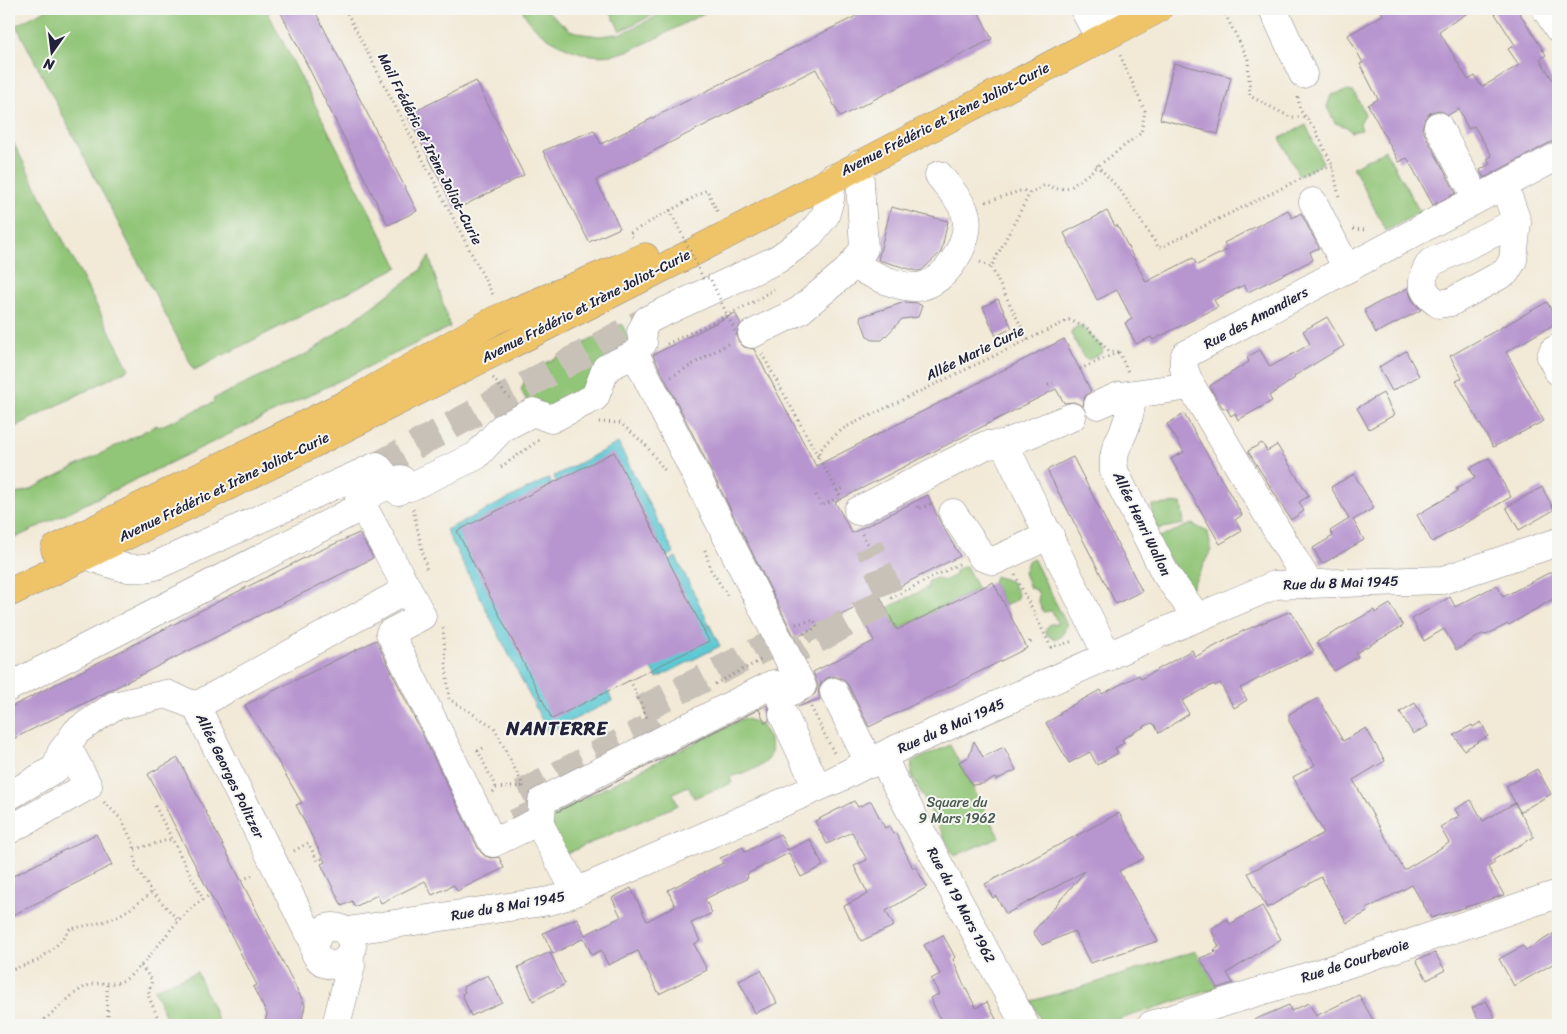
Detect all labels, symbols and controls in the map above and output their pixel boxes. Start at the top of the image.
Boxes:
north arrow [28,28,78,78]
street label: Mail Frédéric et Irène Joliot-Curie [371,48,489,250]
text: N [41,51,58,78]
street label: Avenue Frédéric et Irène Joliot-Curie [835,55,1054,183]
street label: Avenue Frédéric et Irène Joliot-Curie [476,242,695,370]
street label: Rue des Amandiers [1199,280,1313,356]
street label: Allée Marie Curie [920,318,1029,388]
street label: Avenue Frédéric et Irène Joliot-Curie [113,425,334,549]
street label: Allée Henri Wallon [1105,466,1178,581]
street label: Rue du 8 Mai 1945 [1283,568,1399,598]
street label: Rue du 8 Mai 1945 [893,691,1009,761]
street label: Allée Georges Politzer [188,708,272,844]
district label: NANTERRE [505,712,608,745]
park label: Square du 9 Mars 1962 [918,790,996,831]
street label: Rue du 19 Mars 1962 [920,842,1002,968]
street label: Rue du 8 Mai 1945 [449,884,567,928]
street label: Rue de Courbevoie [1298,932,1412,990]

